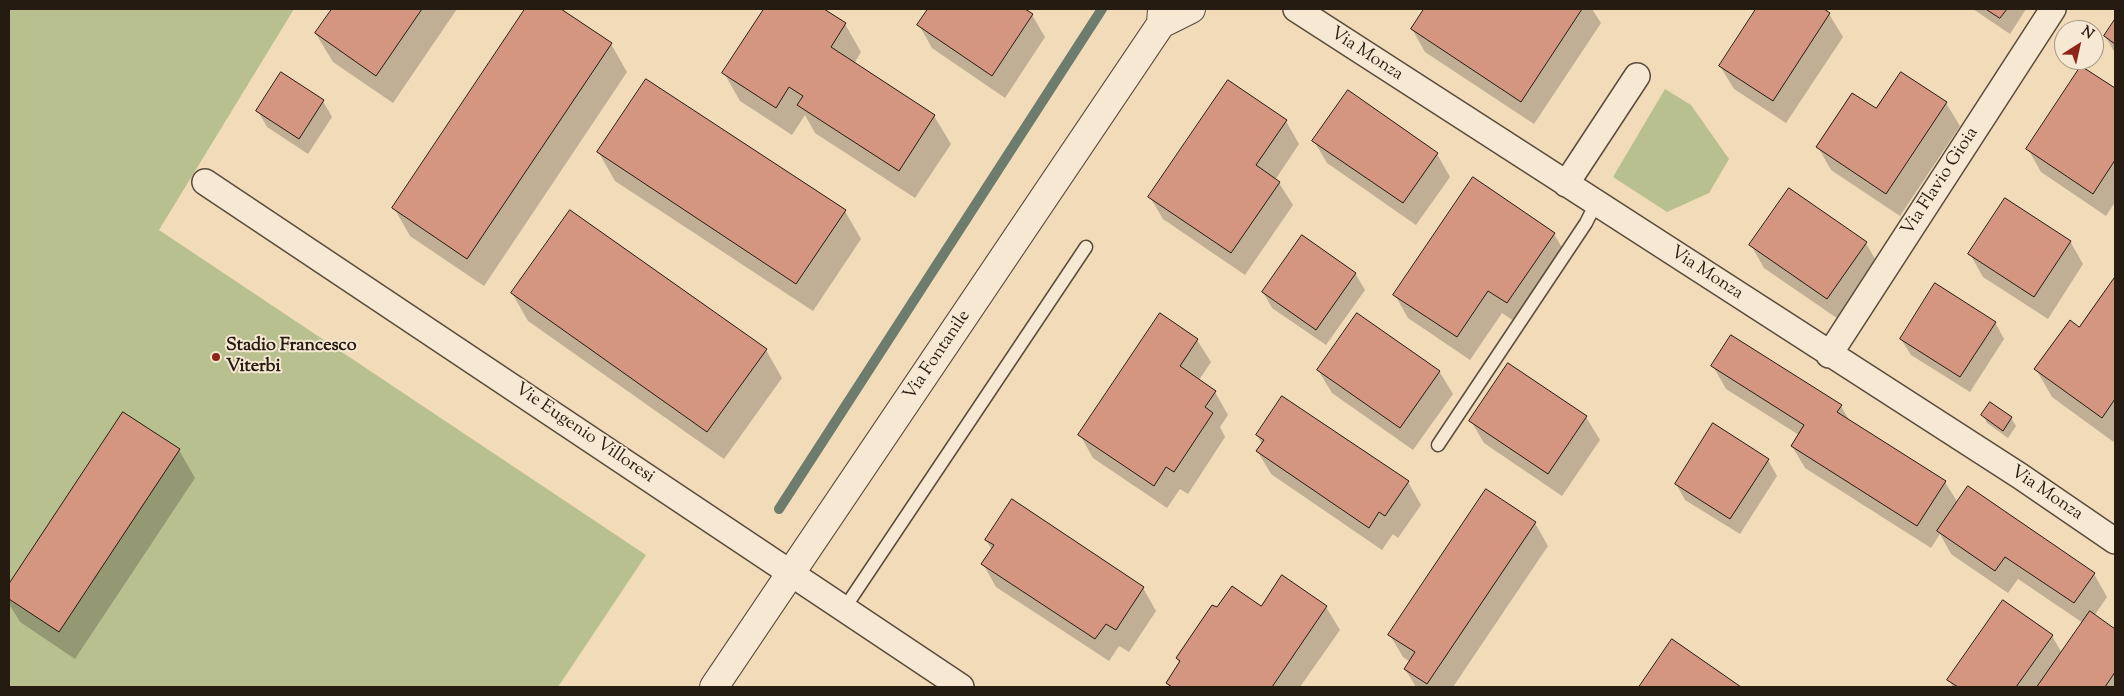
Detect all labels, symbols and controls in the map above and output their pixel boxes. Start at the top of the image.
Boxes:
north arrow [2054,20,2104,70]
text: N [2077,22,2097,45]
street label: Via Monza [1325,23,1407,87]
street label: Via Flavio Gioia [1898,124,1984,240]
street label: Via Monza [1665,242,1747,306]
street label: Via Fontanile [900,307,976,405]
place label: Stadio Francesco Viterbi [226,336,357,378]
marker: Stadio Francesco Viterbi [210,351,222,363]
street label: Vie Eugenio Villoresi [510,379,658,489]
street label: Via Monza [2006,462,2086,526]

